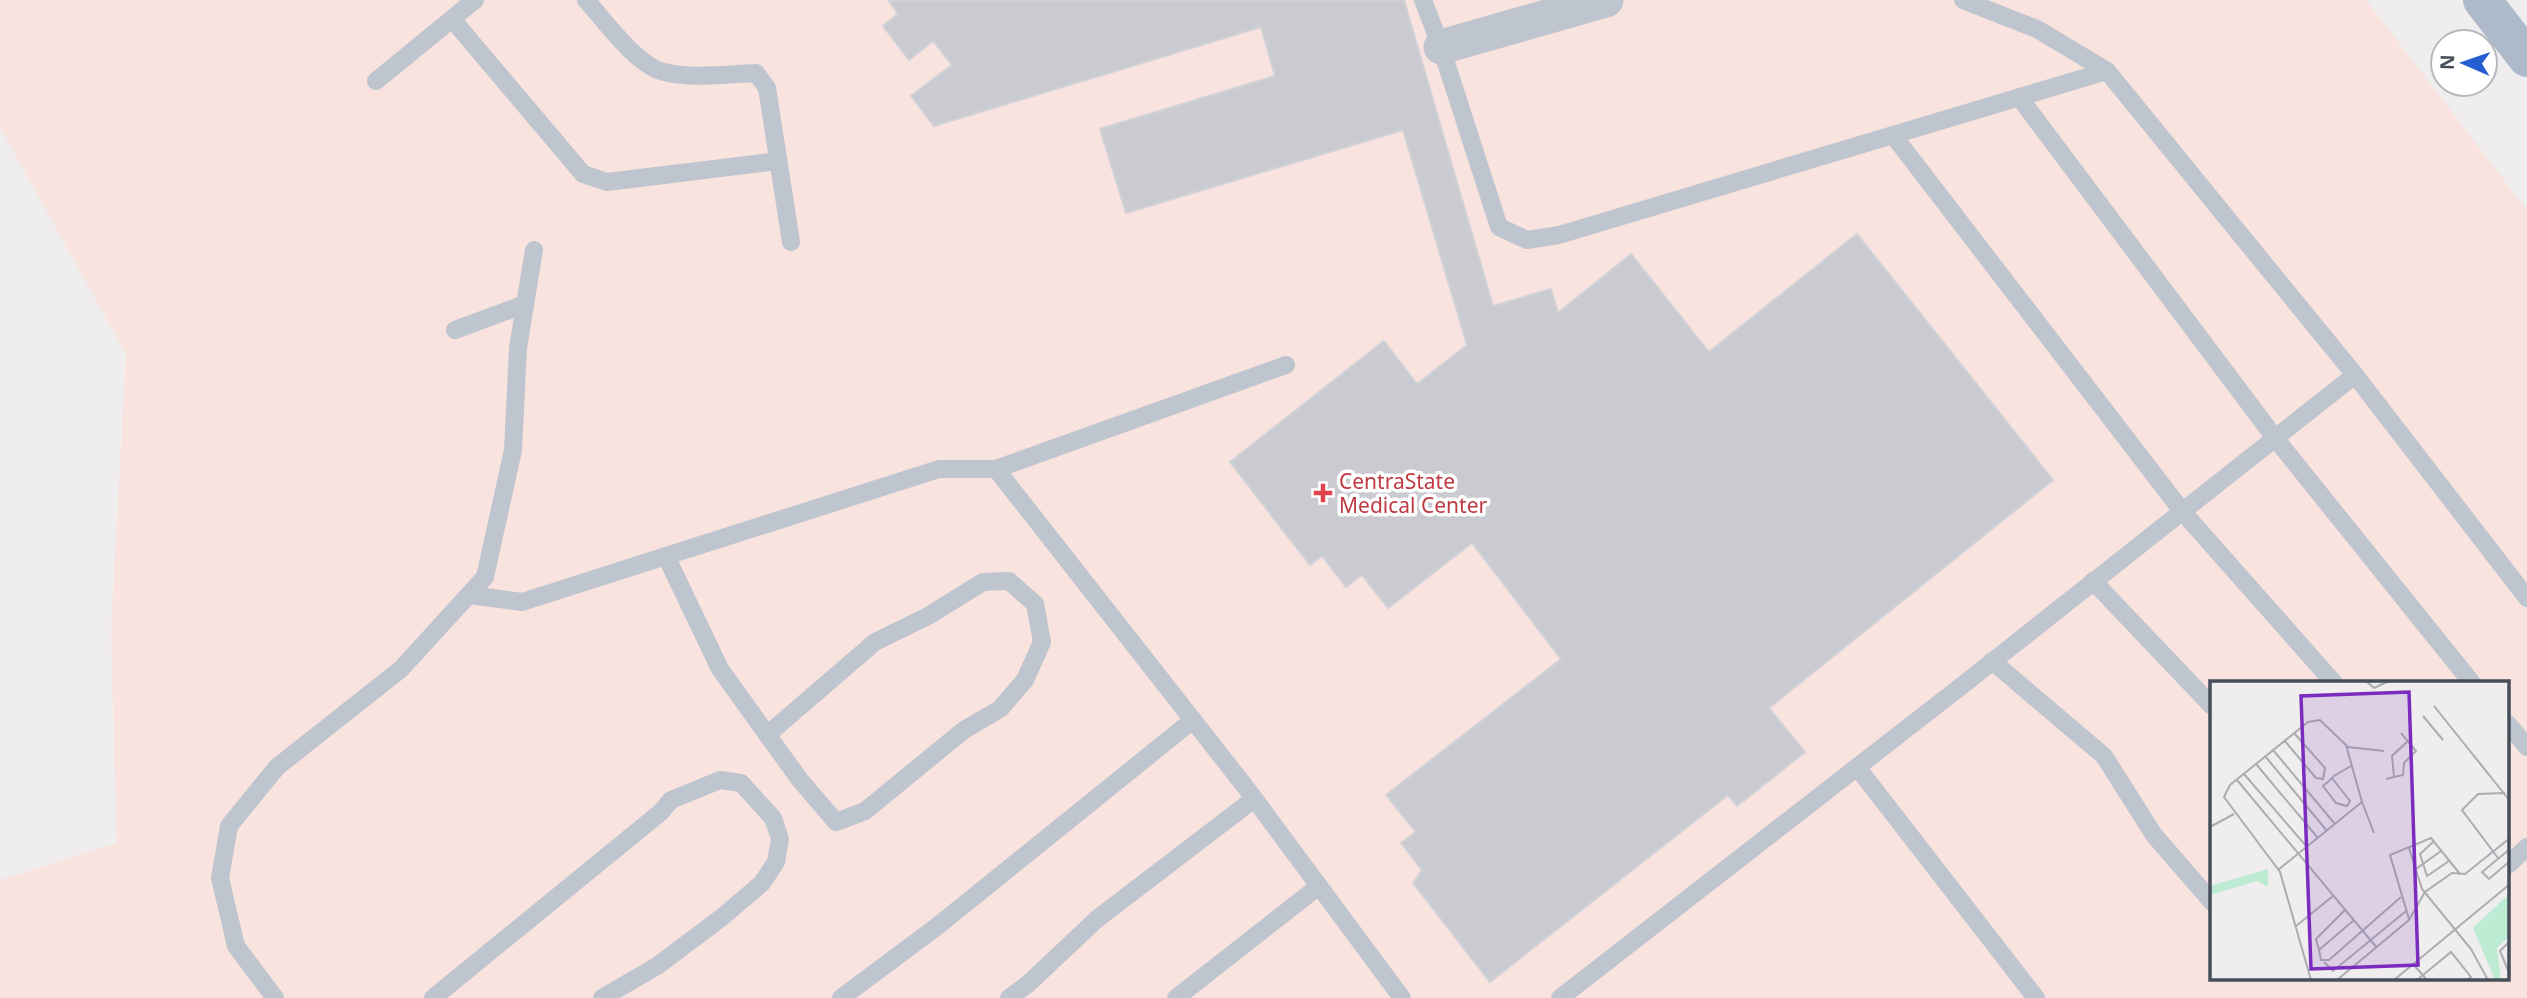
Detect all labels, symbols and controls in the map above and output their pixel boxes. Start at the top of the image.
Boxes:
north arrow [2429,28,2499,98]
text: N [2434,54,2460,71]
place label: CentraState Medical Center [1339,467,1487,519]
marker: CentraState Medical Center [1313,483,1333,503]
inset map [2210,681,2510,981]

